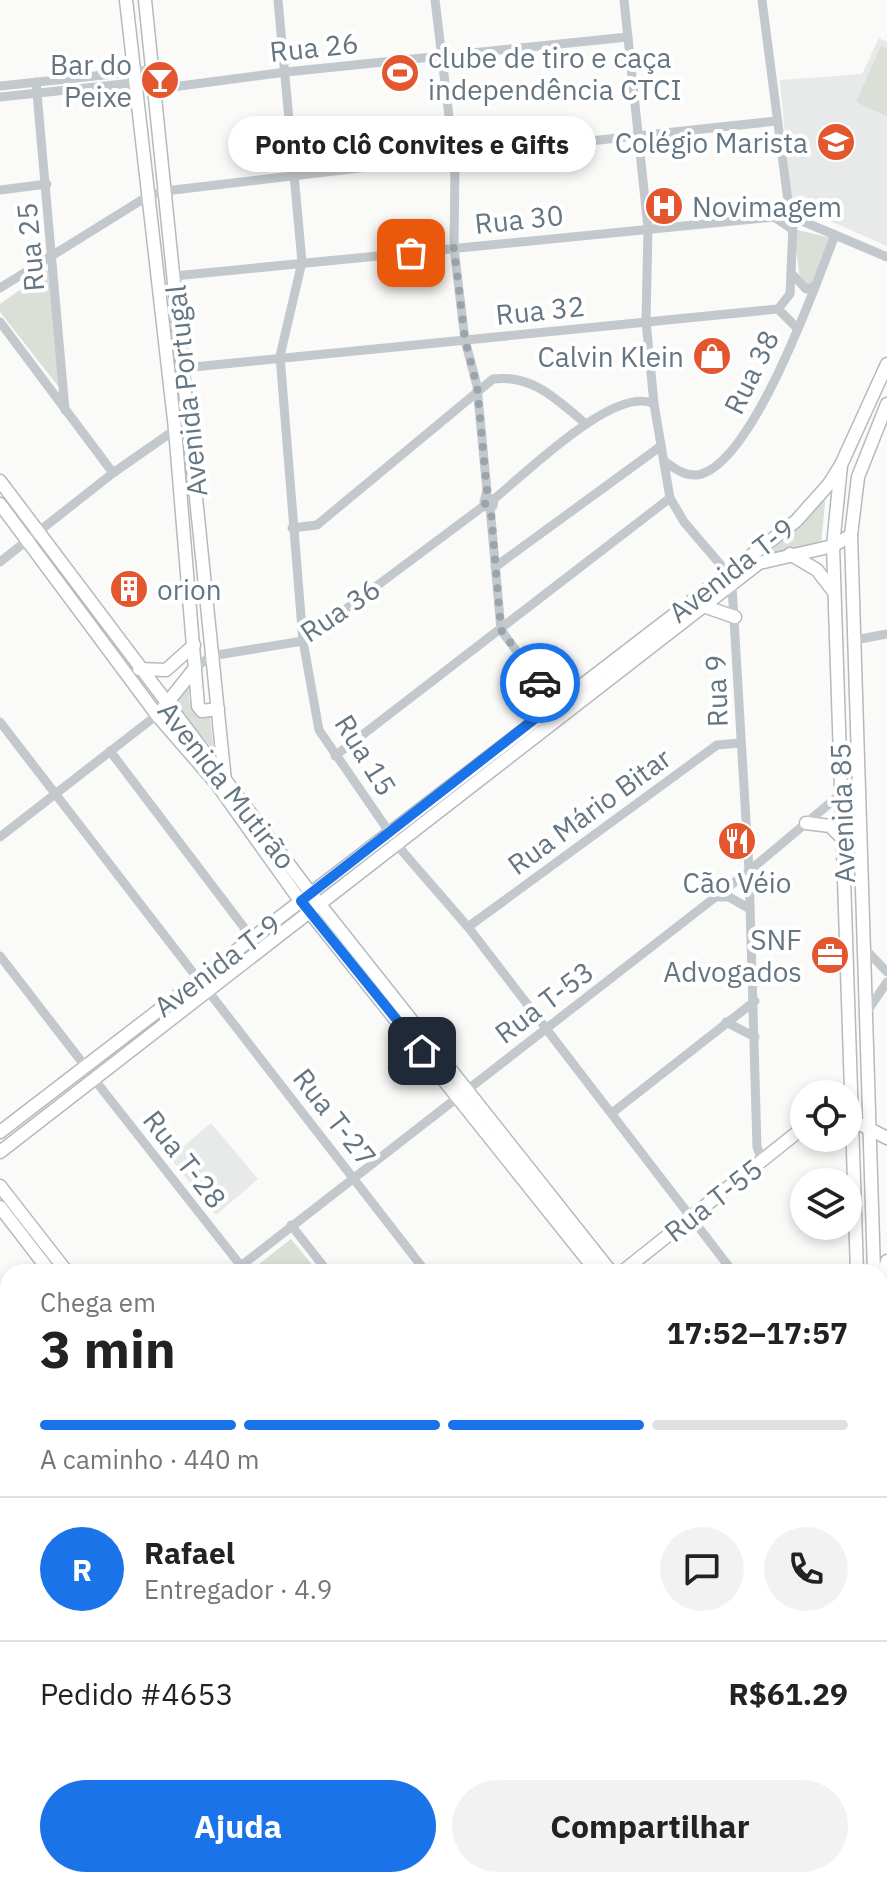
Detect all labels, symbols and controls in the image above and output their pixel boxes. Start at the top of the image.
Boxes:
street label: Rua 26 [268,24,360,70]
place label: clube de tiro e caça independência CTCI [428,39,682,108]
place label: Bar do Peixe [50,46,132,115]
sports icon: clube de tiro e caça independência CTCI [379,52,421,94]
bar icon: Bar do Peixe [139,59,181,101]
callout: Ponto Clô Convites e Gifts [227,117,595,173]
school or university icon: Colégio Marista [815,121,857,163]
place label: Colégio Marista [615,124,808,161]
text: Ponto Clô Convites e Gifts [255,127,569,161]
hospital icon: Novimagem [643,185,685,227]
place label: Novimagem [692,188,842,225]
street label: Rua 30 [473,196,565,242]
street label: Rua 25 [8,201,52,293]
pin [377,219,445,287]
icon: bag [389,231,433,275]
street label: Avenida Portugal [156,283,216,499]
street label: Rua 32 [494,287,586,333]
street label: Rua 38 [715,324,787,420]
shop icon: Calvin Klein [691,335,733,377]
place label: Calvin Klein [537,338,684,375]
street label: Avenida T-9 [661,509,801,631]
building icon: orion [108,568,150,610]
street label: Rua 36 [293,570,387,650]
place label: orion [157,571,222,608]
courier [500,643,580,723]
street label: Rua 9 [696,654,736,728]
icon: car [518,661,562,705]
street label: Avenida Mutirão [150,694,304,876]
street label: Rua 15 [327,707,405,803]
street label: Rua Mário Bitar [500,739,678,883]
street label: Avenida 85 [821,742,863,884]
restaurant icon: Cão Véio [716,820,758,862]
place label: Cão Véio [683,864,791,901]
street label: Avenida T-9 [146,905,288,1025]
place label: SNF Advogados [663,921,802,990]
office icon: SNF Advogados [809,934,851,976]
street label: Rua T-53 [487,953,601,1051]
pin [388,1017,456,1085]
icon: home [400,1029,444,1073]
street label: Rua T-27 [285,1060,385,1174]
map controls [790,1080,862,1240]
button: locate [790,1080,862,1152]
street label: Rua T-28 [135,1102,235,1216]
street label: Rua T-55 [656,1150,770,1250]
button: layers [790,1168,862,1240]
text: Chega em [40,1285,156,1319]
text: 17:52–17:57 [667,1313,848,1352]
text: 3 min [40,1315,176,1382]
text: A caminho · 440 m [40,1442,259,1476]
button: chat [660,1527,744,1611]
button: phone [764,1527,848,1611]
text: Rafael [144,1533,235,1572]
text: R [72,1550,92,1589]
text: Entregador · 4.9 [144,1572,332,1606]
text: Pedido #4653 [40,1674,234,1713]
text: R$61.29 [728,1674,848,1713]
button: Ajuda [40,1780,436,1872]
button: Compartilhar [452,1780,848,1872]

